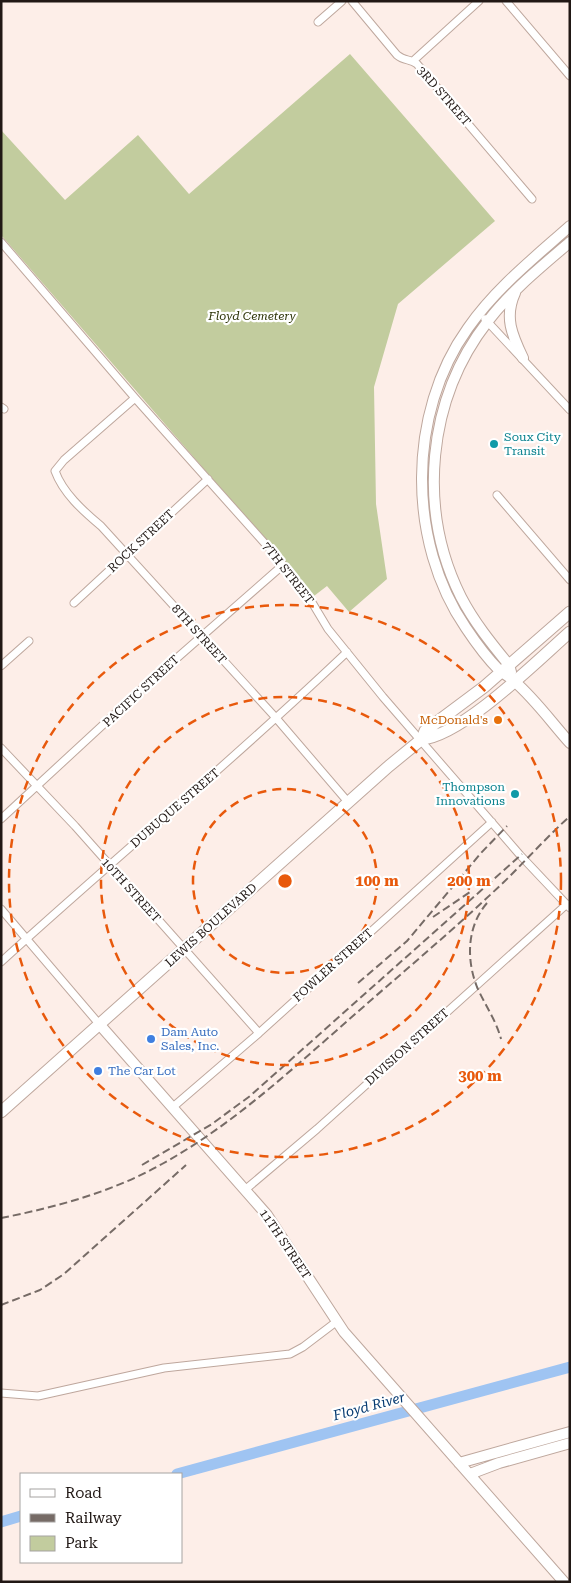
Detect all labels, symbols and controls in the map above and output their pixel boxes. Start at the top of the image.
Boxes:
street label: 3RD STREET [414,63,474,129]
park label: Floyd Cemetery [207,309,297,323]
place label: Soux City Transit [504,430,562,458]
marker: Soux City Transit [488,438,500,450]
street label: ROCK STREET [105,507,177,575]
street label: 7TH STREET [259,539,317,607]
street label: 8TH STREET [169,602,229,666]
street label: PACIFIC STREET [100,652,182,730]
place label: McDonald's [420,713,488,727]
marker: McDonald's [492,714,504,726]
street label: DUBUQUE STREET [128,766,222,850]
place label: Thompson Innovations [436,780,505,808]
marker: Thompson Innovations [509,788,521,800]
street label: 10TH STREET [99,855,163,925]
centre of rings [276,872,294,890]
text: 100 m [355,872,399,890]
text: 200 m [447,872,491,890]
street label: LEWIS BOULEVARD [162,880,260,970]
street label: FOWLER STREET [290,926,376,1004]
street label: DIVISION STREET [362,1006,452,1088]
place label: Dam Auto Sales, Inc. [161,1025,219,1053]
marker: Dam Auto Sales, Inc. [145,1033,157,1045]
place label: The Car Lot [108,1064,176,1078]
marker: The Car Lot [92,1065,104,1077]
text: 300 m [458,1067,502,1085]
street label: 11TH STREET [256,1206,314,1282]
water label: Floyd River [330,1389,407,1424]
legend [20,1473,182,1563]
text: Road [65,1484,102,1502]
text: Railway [65,1509,122,1527]
text: Park [65,1534,99,1552]

